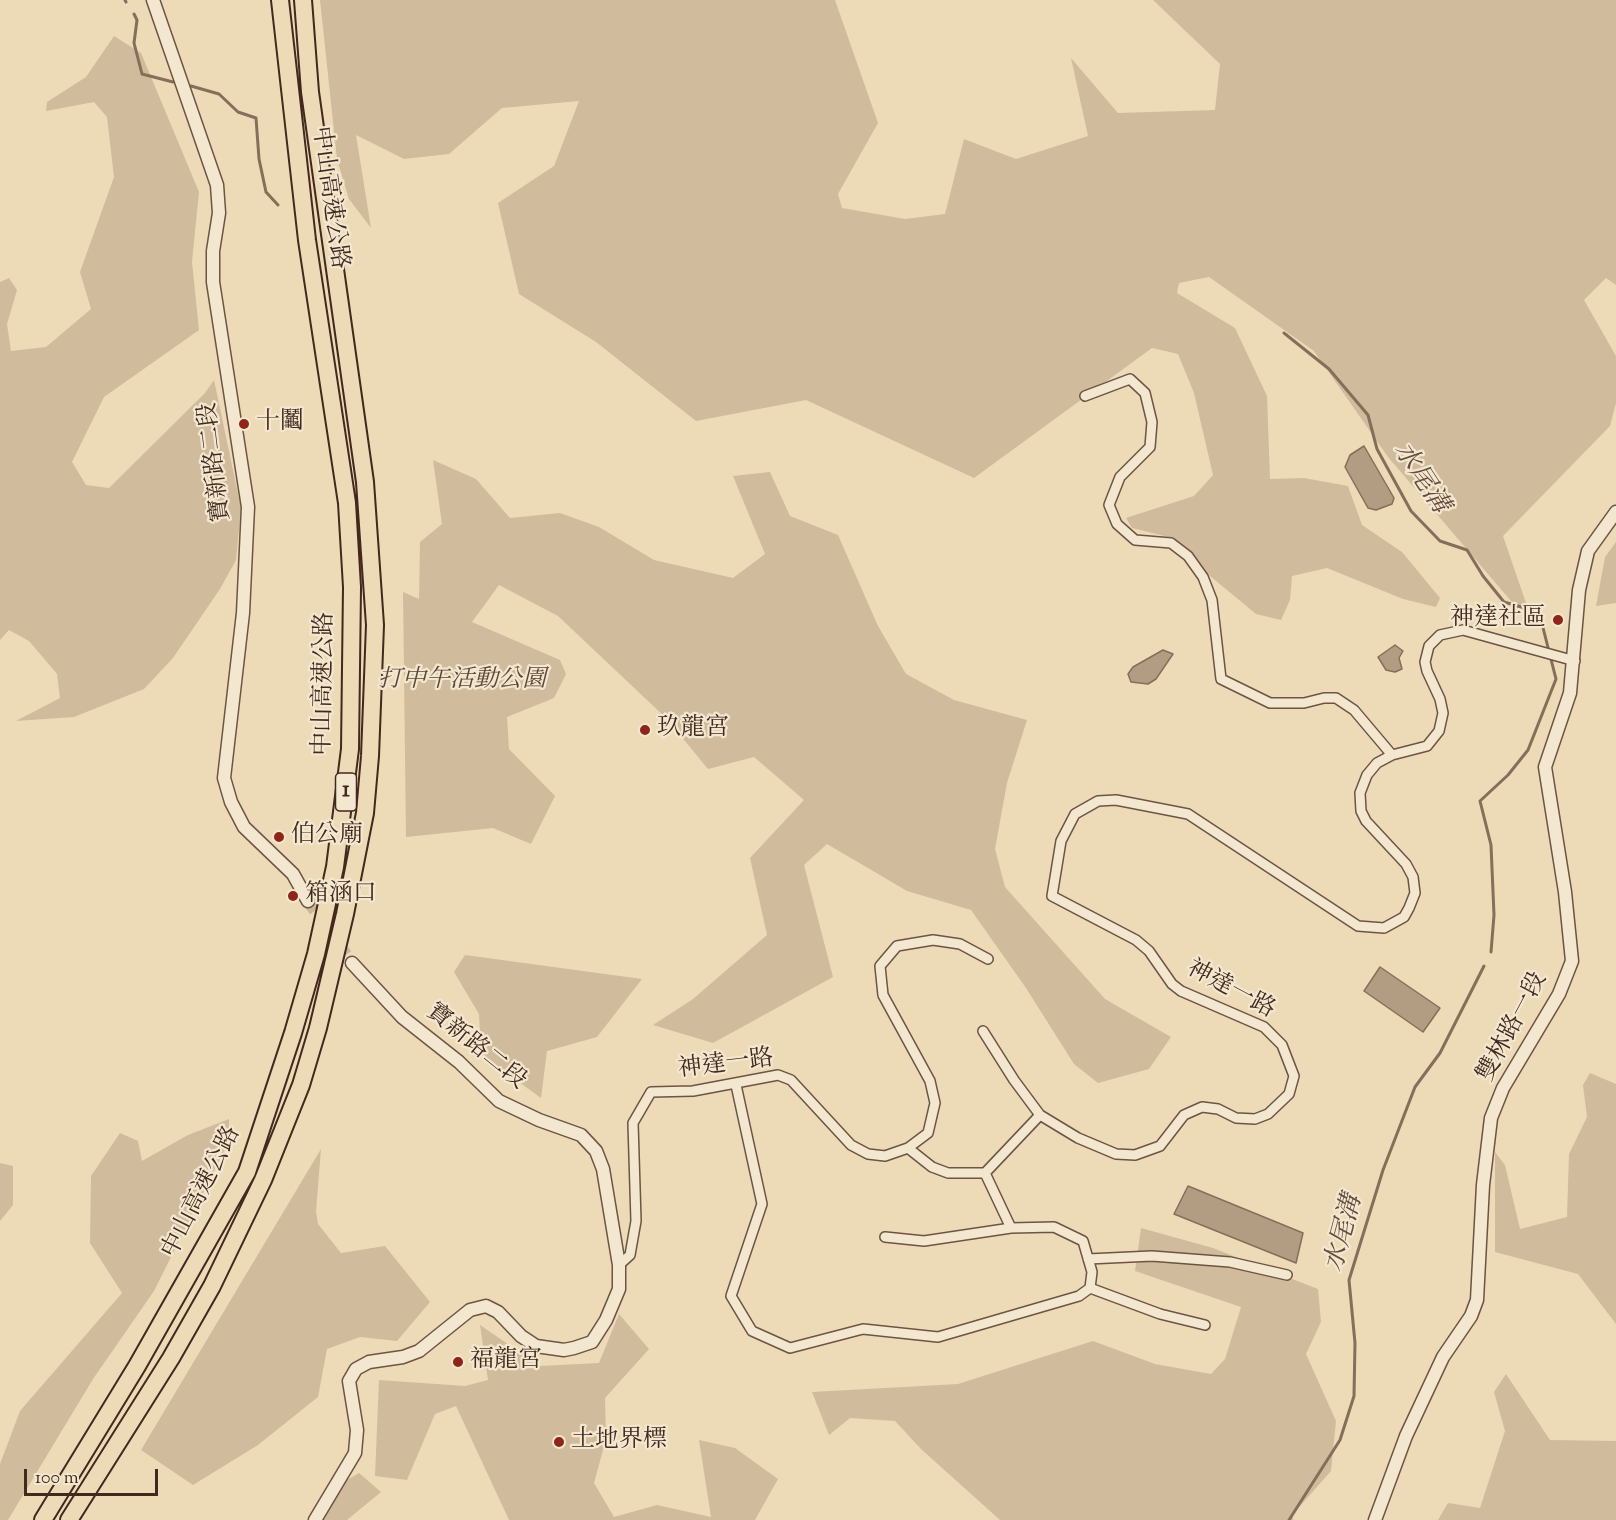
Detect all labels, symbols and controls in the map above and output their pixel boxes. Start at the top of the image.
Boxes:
street label: 中山高速公路 [304,125,352,271]
street label: 寶新路二段 [195,401,239,523]
place label: 十鬮 [256,410,304,438]
marker: 十鬮 [237,417,251,431]
water label: 水尾溝 [1385,438,1453,520]
place label: 神達社區 [1450,606,1546,634]
street label: 中山高速公路 [310,612,342,756]
marker: 神達社區 [1551,613,1565,627]
park label: 打中午活動公園 [378,668,546,696]
place label: 玖龍宮 [657,716,729,744]
marker: 玖龍宮 [638,723,652,737]
road number: 1 [336,773,356,811]
place label: 伯公廟 [291,823,363,851]
marker: 伯公廟 [272,830,286,844]
place label: 箱涵口 [305,882,377,910]
marker: 箱涵口 [286,889,300,903]
street label: 神達一路 [1181,956,1279,1026]
street label: 雙林路一段 [1473,968,1555,1088]
street label: 寶新路二段 [419,999,531,1097]
street label: 神達一路 [677,1046,775,1086]
street label: 中山高速公路 [157,1122,249,1264]
water label: 水尾溝 [1321,1192,1371,1276]
place label: 福龍宮 [470,1348,542,1376]
marker: 福龍宮 [451,1355,465,1369]
place label: 土地界標 [571,1428,667,1456]
marker: 土地界標 [552,1435,566,1449]
scale bar [27,1457,160,1495]
text: 100 m [35,1466,79,1492]

